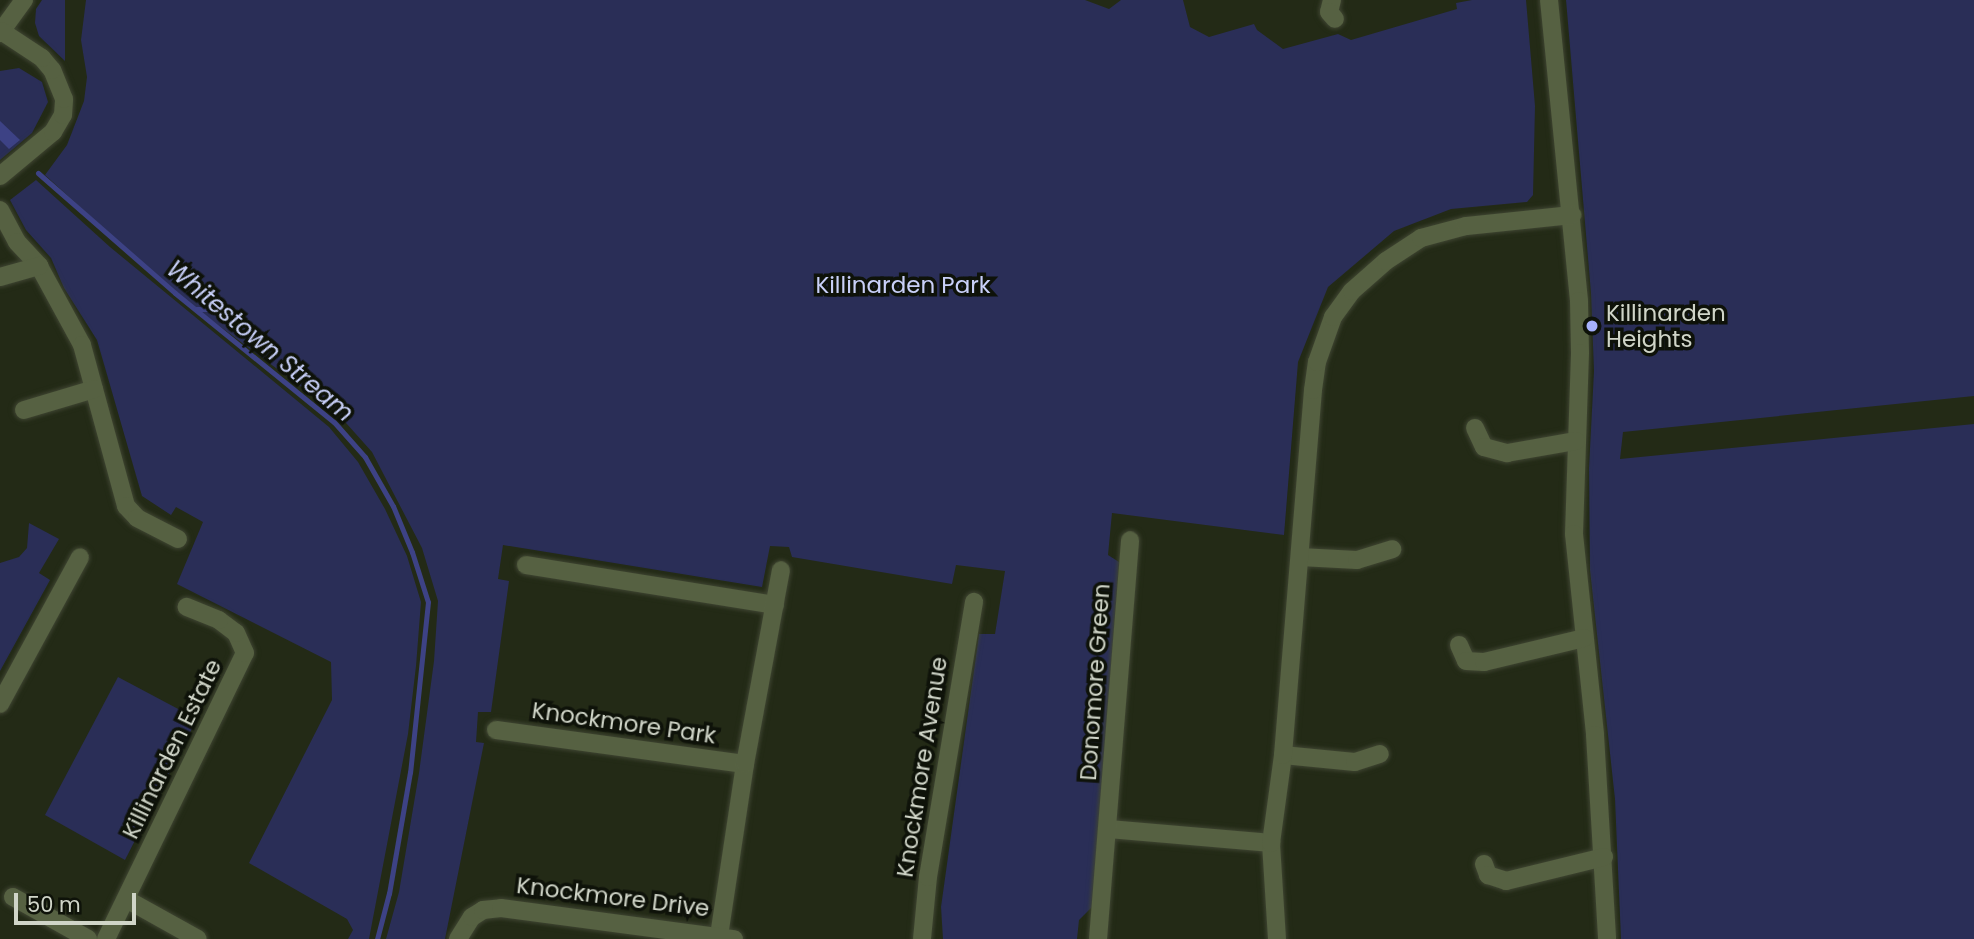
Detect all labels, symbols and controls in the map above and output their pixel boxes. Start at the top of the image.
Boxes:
water label: Whitestown Stream [161,255,359,427]
park label: Killinarden Park [815,271,991,299]
place label: Killinarden Heights [1606,299,1726,353]
marker: Killinarden Heights [1584,318,1600,334]
street label: Donomore Green [1074,583,1116,781]
street label: Killinarden Estate [117,655,227,843]
street label: Knockmore Avenue [891,655,953,879]
street label: Knockmore Park [530,696,718,750]
street label: Knockmore Drive [515,871,711,923]
scale bar [18,880,140,924]
text: 50 m [27,890,81,919]

